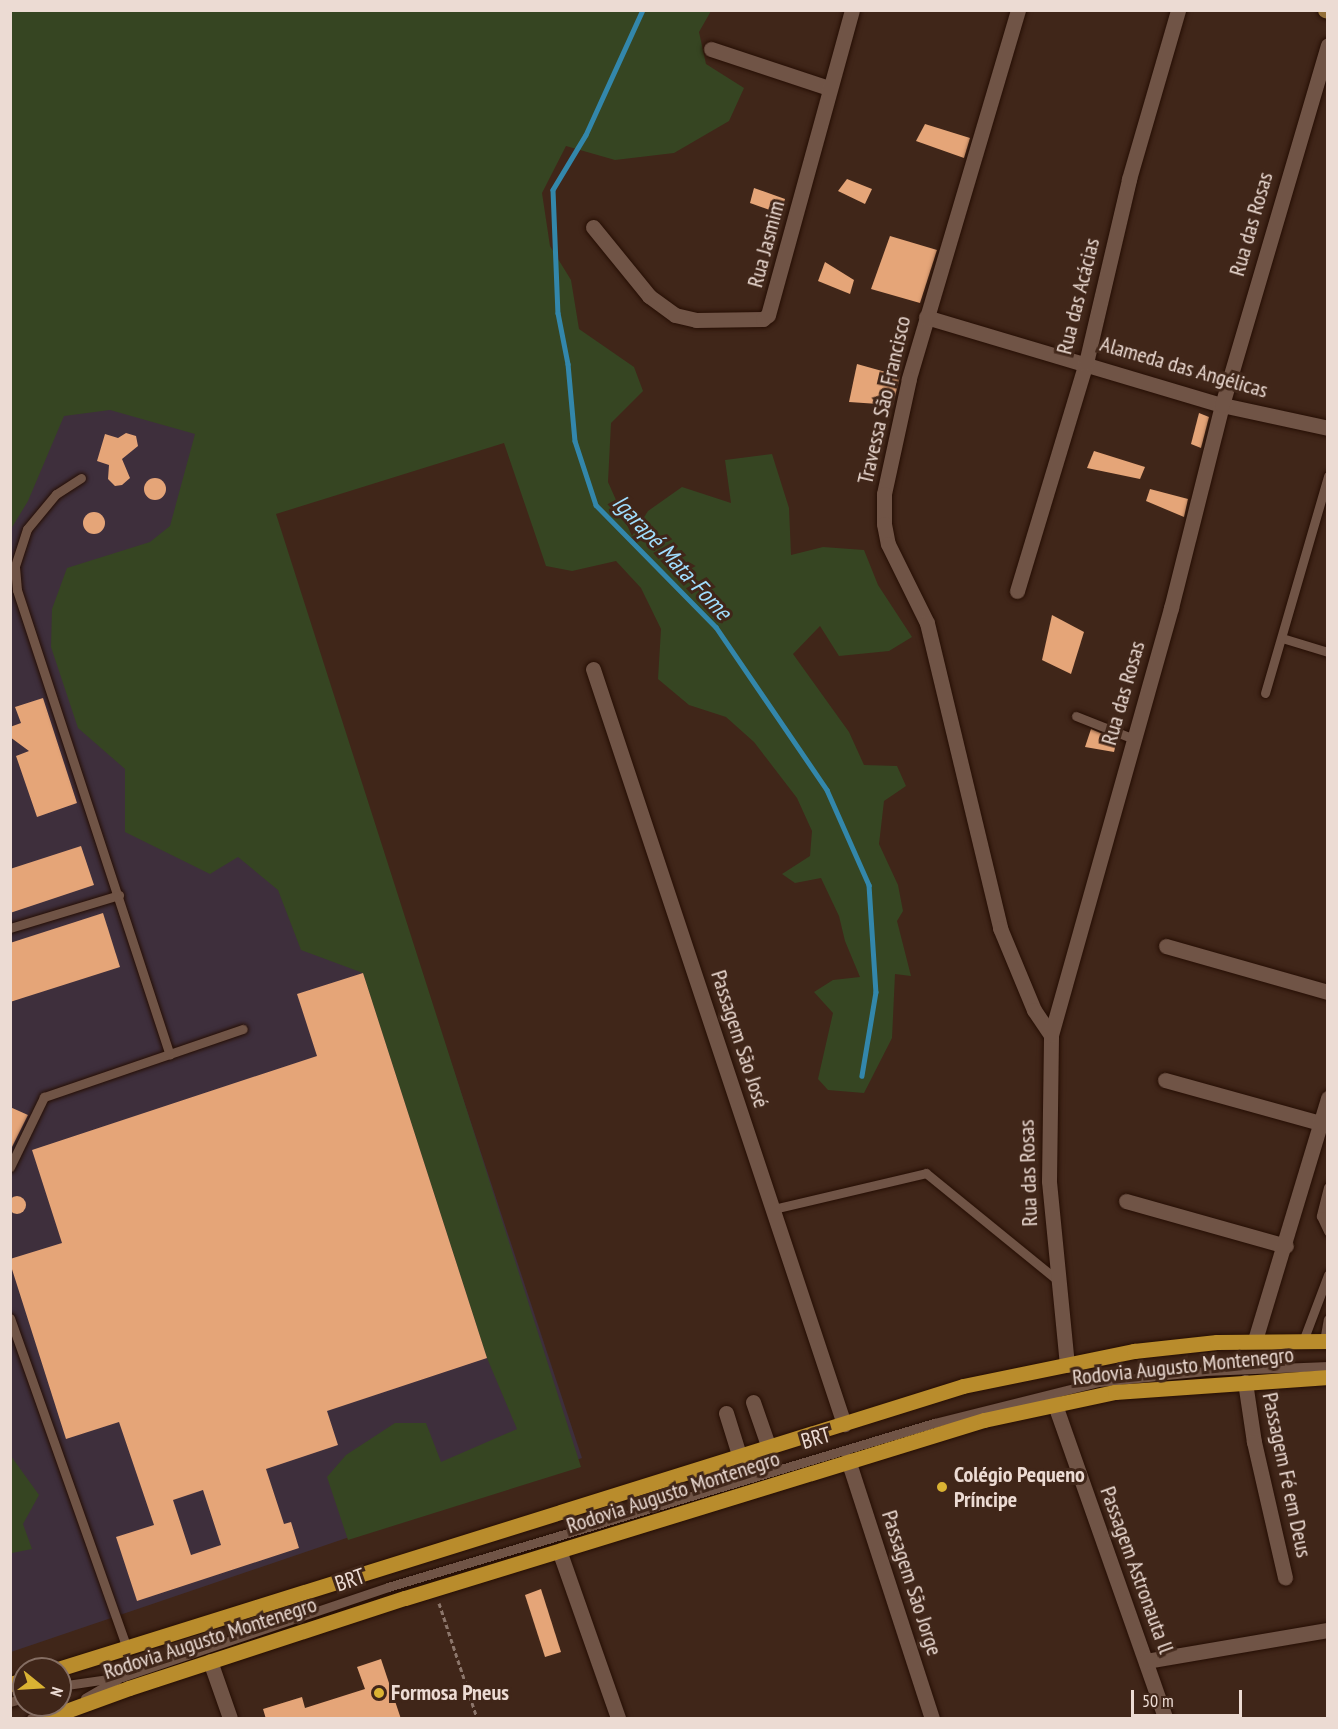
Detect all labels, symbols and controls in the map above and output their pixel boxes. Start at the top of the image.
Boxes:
street label: Rua das Rosas [1224,169,1278,279]
street label: Rua Jasmim [742,198,790,290]
street label: Rua das Acácias [1051,235,1105,357]
street label: Travessa São Francisco [852,313,916,487]
street label: Alameda das Angélicas [1097,330,1271,404]
water label: Igarapé Mata-Fome [607,488,737,626]
street label: Rua das Rosas [1096,638,1150,748]
street label: Passagem São José [705,967,775,1111]
street label: Rua das Rosas [1013,1119,1043,1227]
street label: Rodovia Augusto Montenegro [1071,1341,1295,1391]
street label: Passagem Fé em Deus [1257,1390,1317,1560]
street label: BRT [798,1421,834,1455]
street label: Rodovia Augusto Montenegro [563,1445,783,1539]
place label: Colégio Pequeno Príncipe [954,1461,1085,1512]
marker: Colégio Pequeno Príncipe [935,1480,949,1494]
street label: Passagem Astronauta ll [1094,1483,1180,1657]
street label: Passagem São Jorge [876,1507,948,1659]
street label: BRT [332,1563,368,1597]
street label: Rodovia Augusto Montenegro [100,1591,320,1685]
north arrow [12,1657,72,1717]
scale bar [1134,1678,1245,1716]
place label: Formosa Pneus [391,1680,509,1706]
text: N [46,1685,68,1699]
marker: Formosa Pneus [372,1686,386,1700]
text: 50 m [1142,1689,1174,1712]

